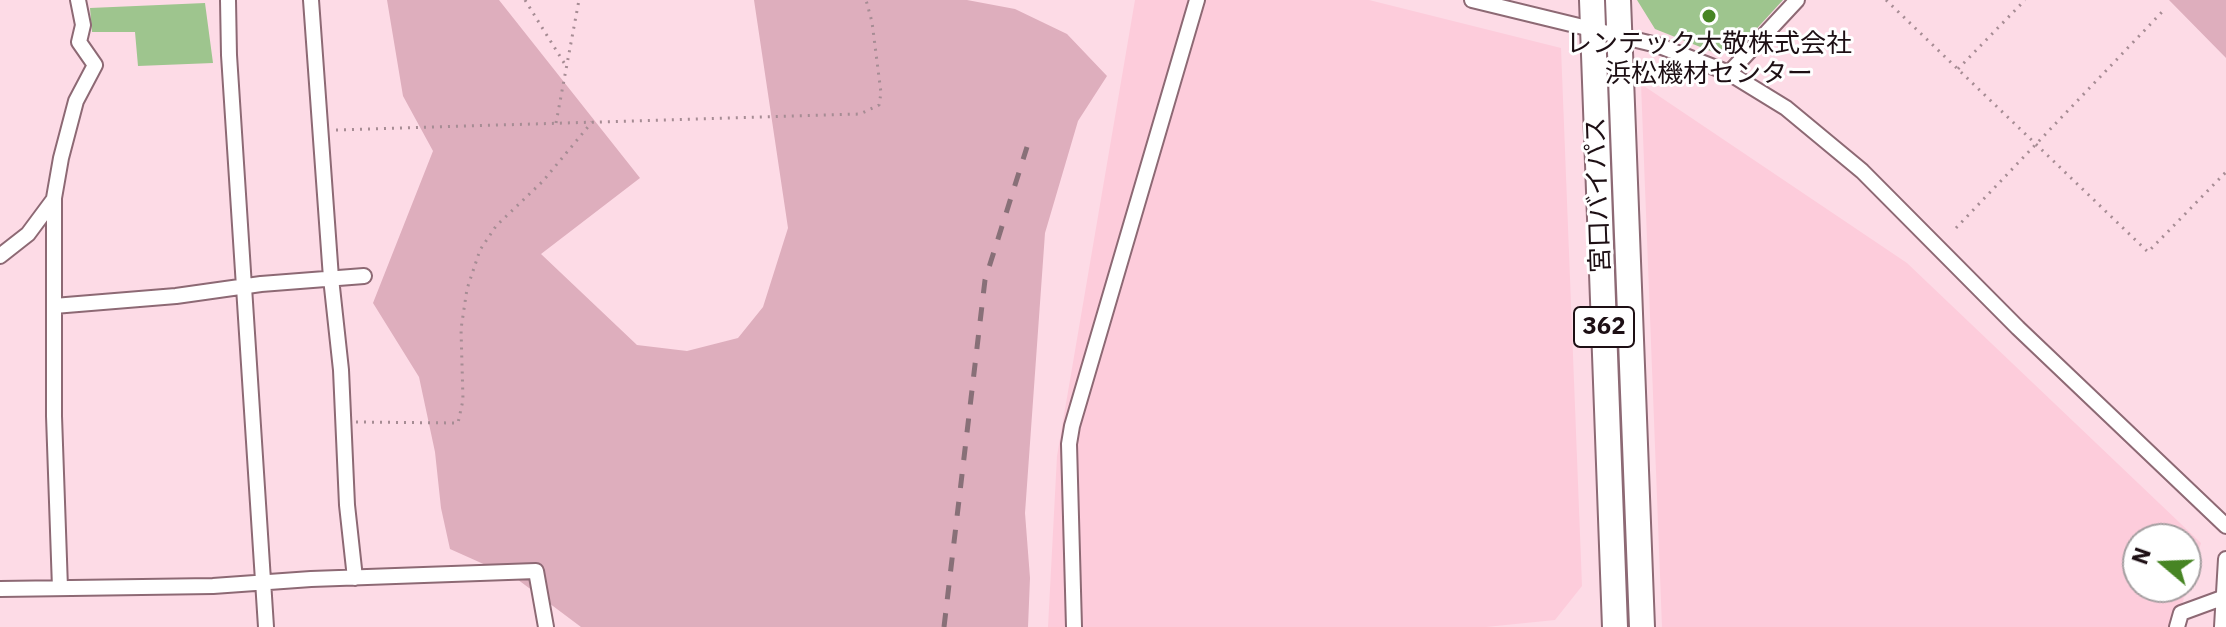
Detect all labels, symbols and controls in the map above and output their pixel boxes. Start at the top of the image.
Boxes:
marker: レンテック大敬株式会社 浜松機材センター [1700,7,1718,25]
place label: レンテック大敬株式会社 浜松機材センター [1566,28,1852,90]
street label: 宮口バイパス [1581,117,1617,273]
road number: 362 [1574,307,1634,347]
north arrow [2122,523,2202,603]
text: N [2124,543,2157,568]

